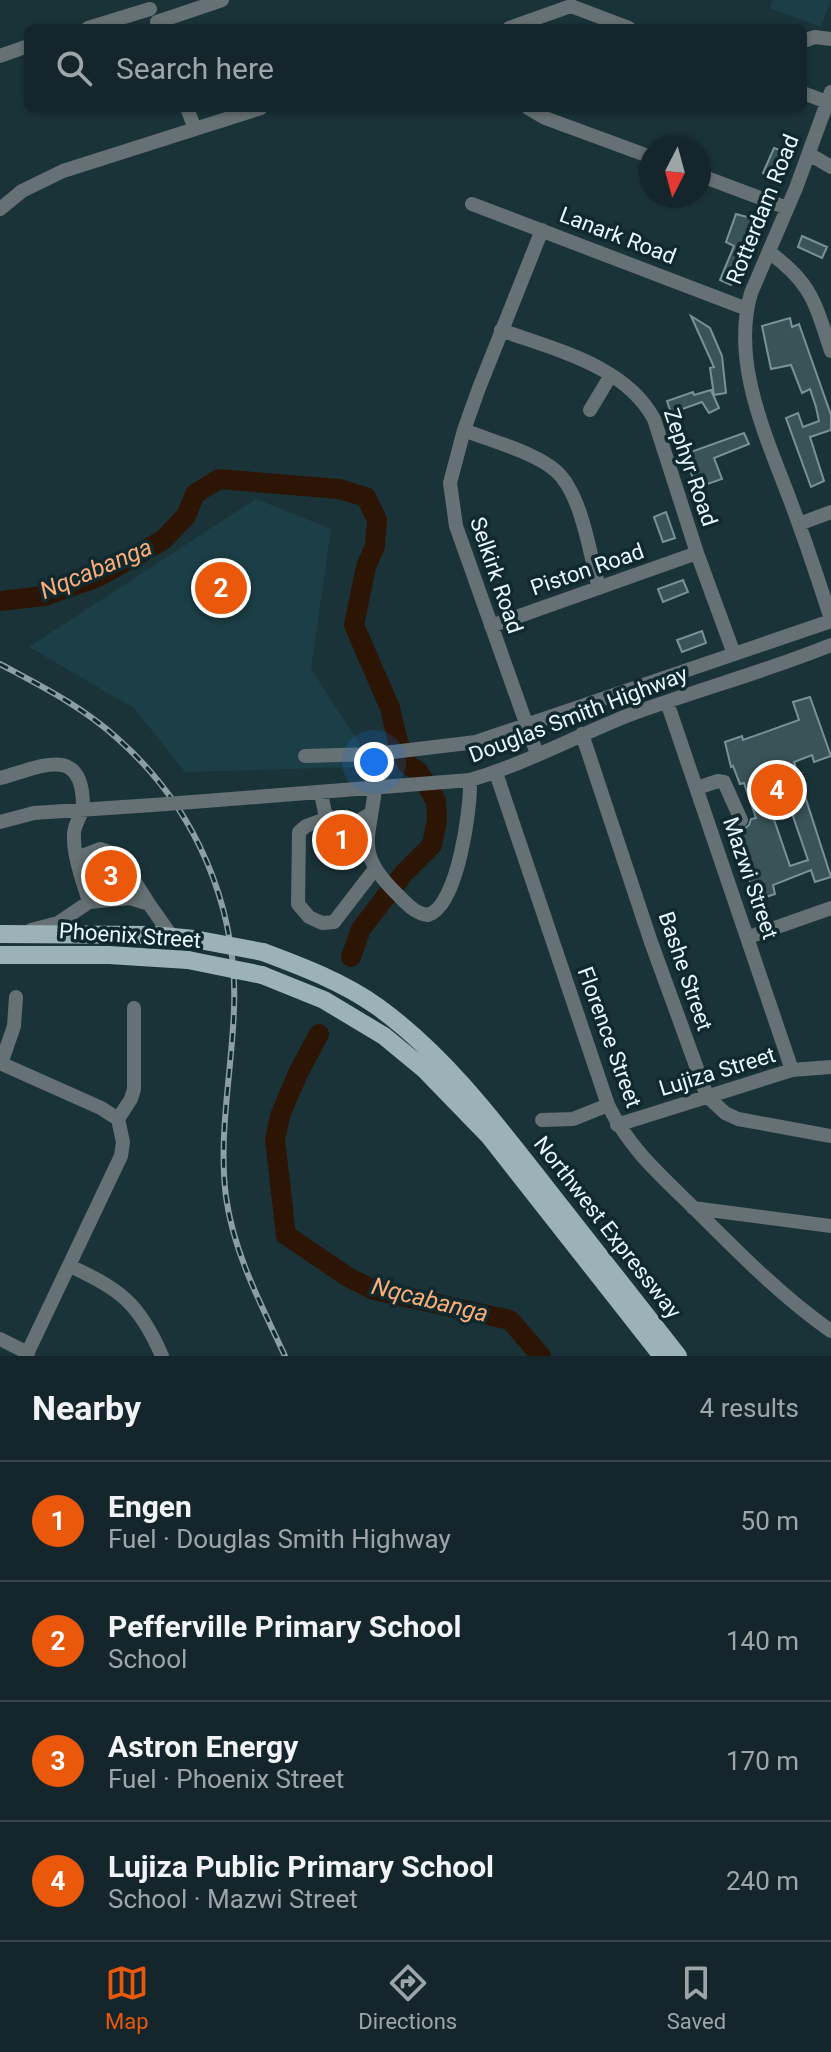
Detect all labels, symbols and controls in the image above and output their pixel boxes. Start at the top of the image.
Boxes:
search box [24,24,807,112]
icon: search [52,46,96,90]
text: Search here [116,51,274,86]
street label: Rotterdam Road [721,131,804,288]
north arrow [639,136,711,208]
street label: Lanark Road [556,202,679,269]
street label: Zephyr Road [659,405,722,529]
street label: Selkirk Road [465,514,528,636]
water label: Nqcabanga [36,533,156,605]
street label: Piston Road [527,538,647,601]
pin: 2 [195,558,247,618]
street label: Douglas Smith Highway [465,661,692,768]
your location [354,742,394,782]
pin: 4 [751,760,803,820]
pin: 1 [316,810,368,870]
street label: Mazwi Street [718,814,783,942]
pin: 3 [85,846,137,906]
street label: Bashe Street [653,908,718,1034]
street label: Phoenix Street [58,918,202,953]
street label: Florence Street [573,963,647,1111]
street label: Lujiza Street [656,1042,778,1101]
street label: Northwest Expressway [529,1131,687,1324]
water label: Nqcabanga [369,1272,491,1328]
text: Nearby [32,1388,141,1428]
text: 4 results [700,1393,799,1423]
text: Engen [108,1489,192,1524]
text: 1 [51,1506,65,1536]
text: 50 m [741,1506,799,1536]
text: Fuel · Douglas Smith Highway [108,1524,451,1554]
text: Pefferville Primary School [108,1609,461,1644]
text: 2 [51,1626,65,1656]
text: 140 m [726,1626,799,1656]
text: School [108,1644,187,1674]
text: Astron Energy [108,1729,298,1764]
text: 3 [51,1746,65,1776]
text: 170 m [726,1746,799,1776]
text: Fuel · Phoenix Street [108,1764,344,1794]
text: Lujiza Public Primary School [108,1849,494,1884]
text: 4 [51,1866,65,1896]
text: 240 m [726,1866,799,1896]
text: School · Mazwi Street [108,1884,358,1914]
tab: Map [105,1961,149,2034]
tab: Directions [358,1961,457,2034]
tab: Saved [667,1961,726,2034]

